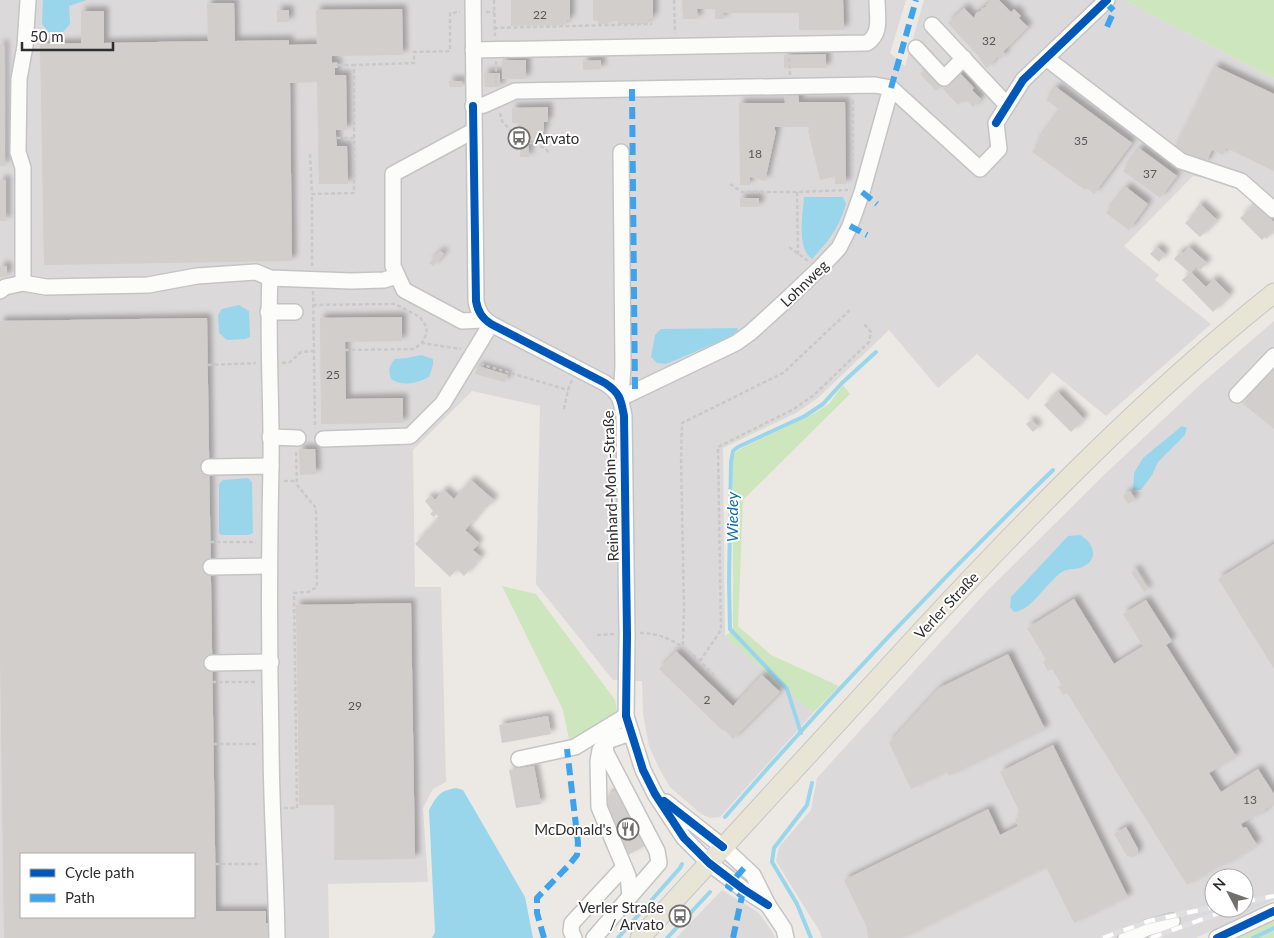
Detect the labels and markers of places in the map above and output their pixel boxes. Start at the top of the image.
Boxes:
bus stop icon: Arvato [507,126,531,150]
place label: Arvato [535,129,579,147]
restaurant icon: McDonald's [616,817,640,841]
place label: McDonald's [534,820,612,838]
place label: Verler Straße / Arvato [579,898,664,933]
bus stop icon: Verler Straße / Arvato [668,904,692,928]

